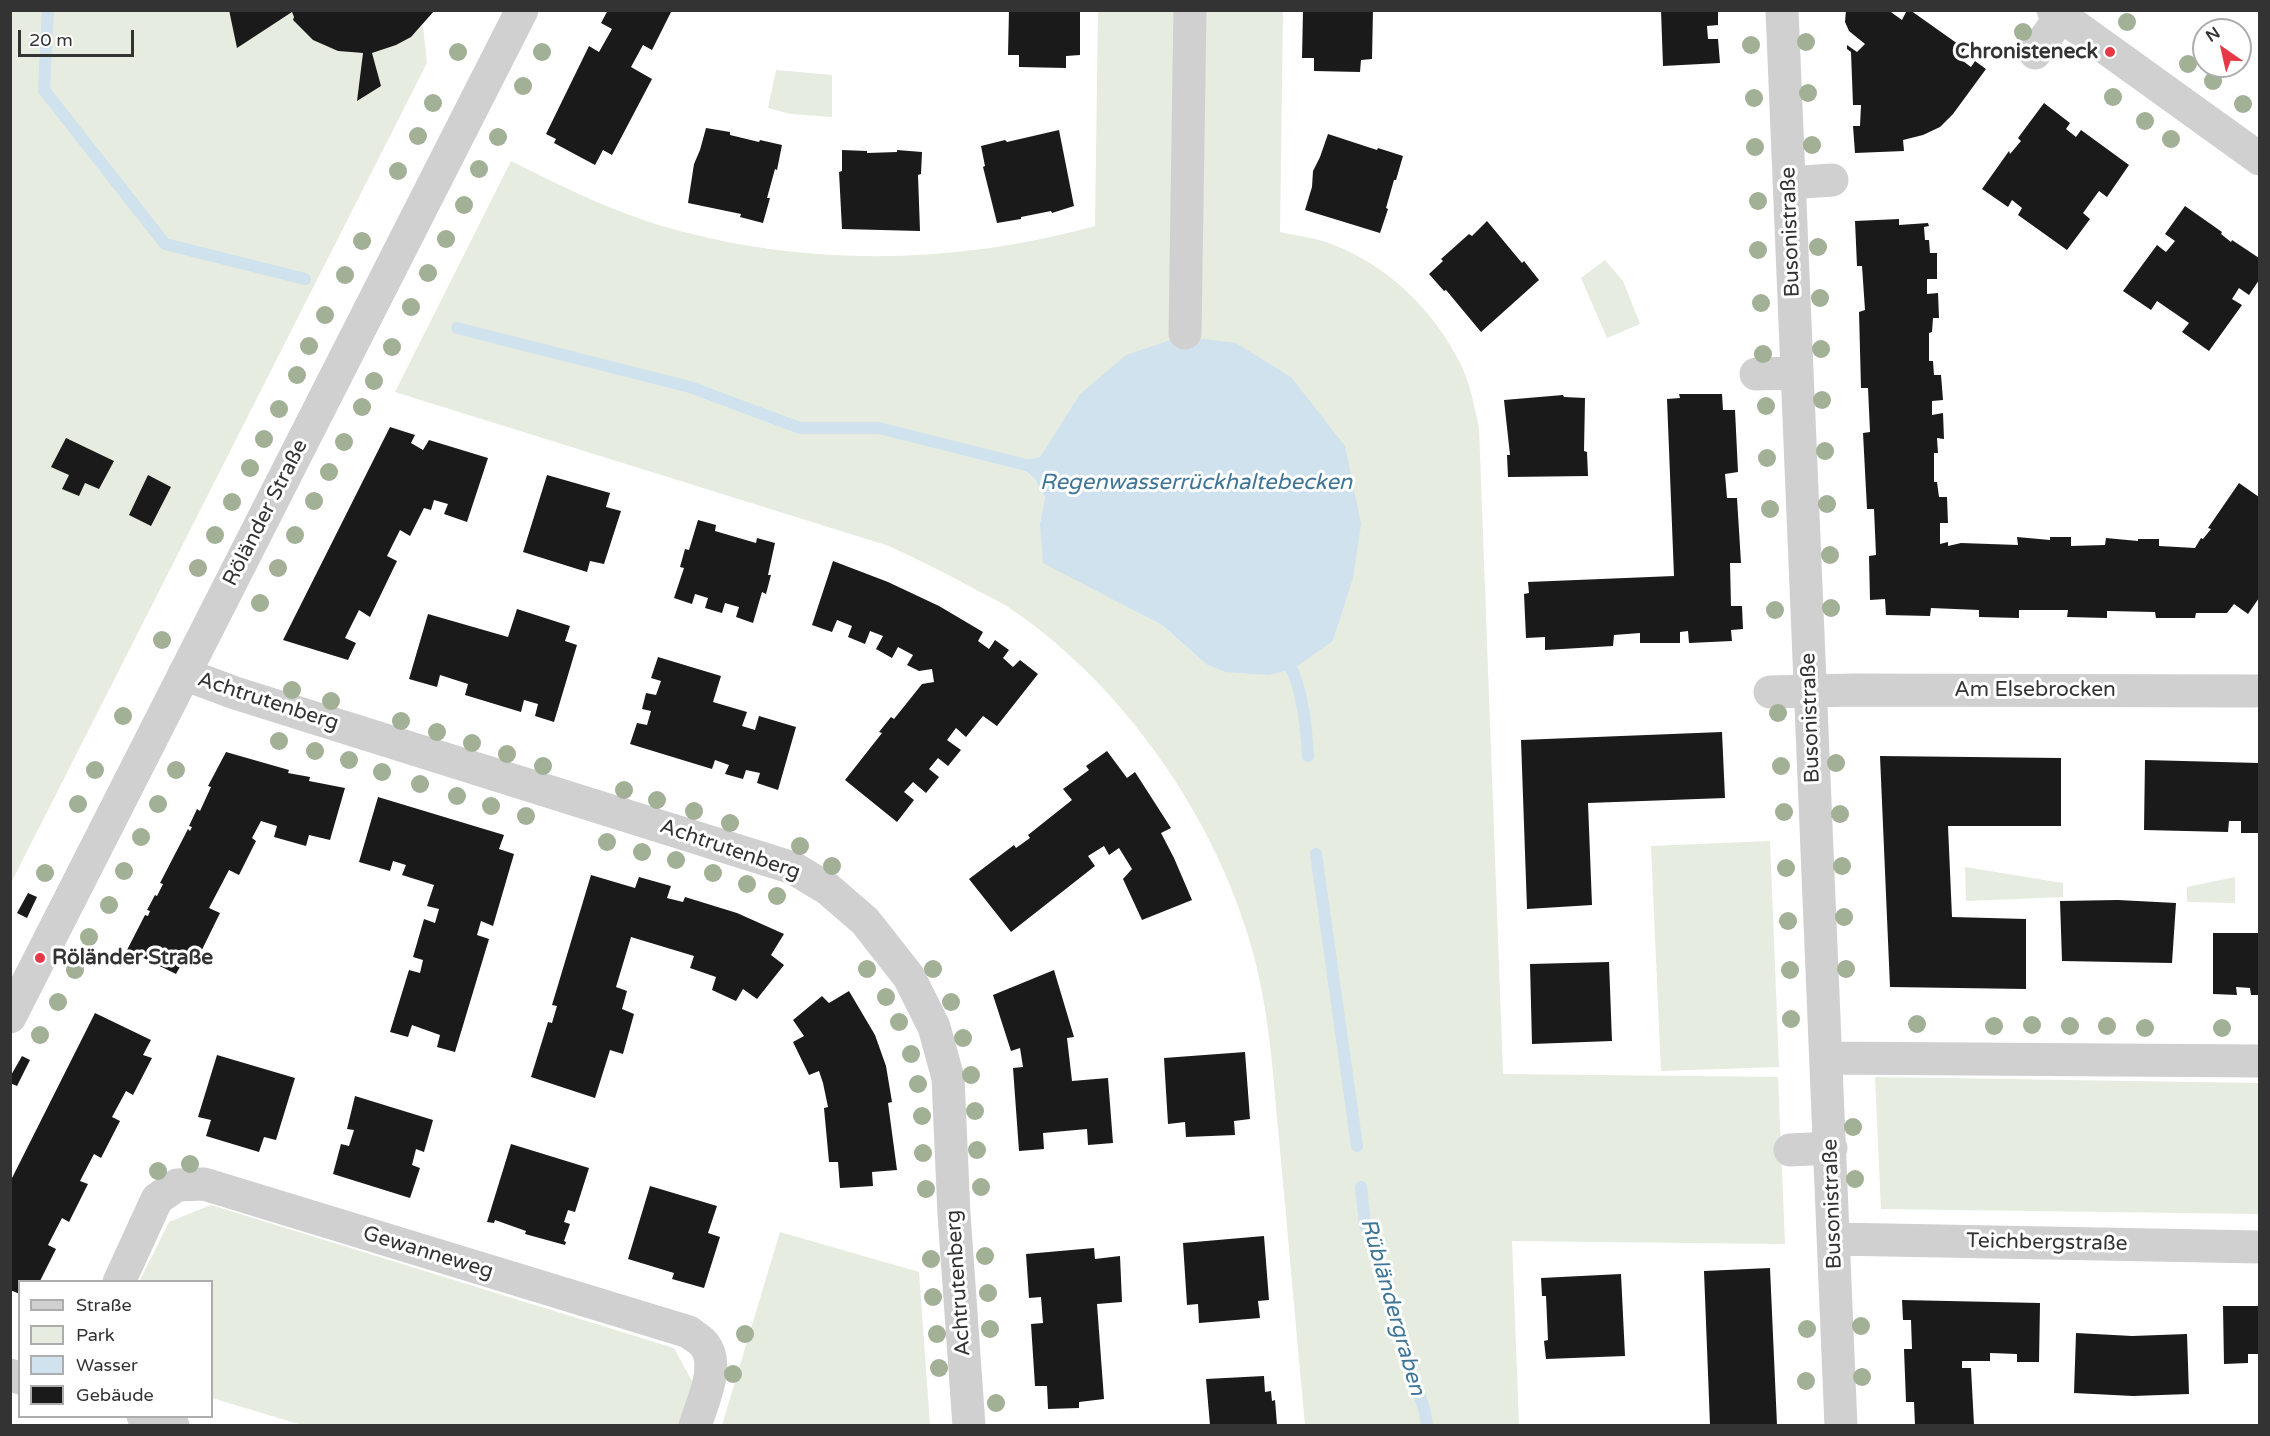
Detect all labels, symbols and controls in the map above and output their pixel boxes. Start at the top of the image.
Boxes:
scale bar [21,18,136,56]
north arrow [2192,18,2252,78]
text: N [2202,23,2224,47]
text: 20 m [29,29,73,51]
place label: Chronisteneck [1955,39,2098,65]
marker: Chronisteneck [2103,45,2117,59]
street label: Busonistraße [1776,166,1806,298]
street label: Röländer Straße [218,435,314,591]
water label: Regenwasserrückhaltebecken [1040,470,1352,496]
street label: Busonistraße [1796,652,1826,784]
street label: Achtrutenberg [194,667,342,737]
street label: Am Elsebrocken [1954,677,2116,703]
street label: Achtrutenberg [657,814,803,886]
place label: Röländer Straße [52,945,213,971]
marker: Röländer Straße [33,951,47,965]
street label: Busonistraße [1818,1138,1848,1270]
street label: Achtrutenberg [941,1209,977,1357]
water label: Rübländergraben [1354,1215,1430,1399]
street label: Gewanneweg [360,1221,496,1285]
street label: Teichbergstraße [1966,1229,2128,1257]
legend [18,1280,213,1418]
text: Straße [76,1294,132,1316]
text: Park [76,1324,114,1346]
text: Wasser [76,1354,138,1376]
text: Gebäude [76,1384,154,1406]

